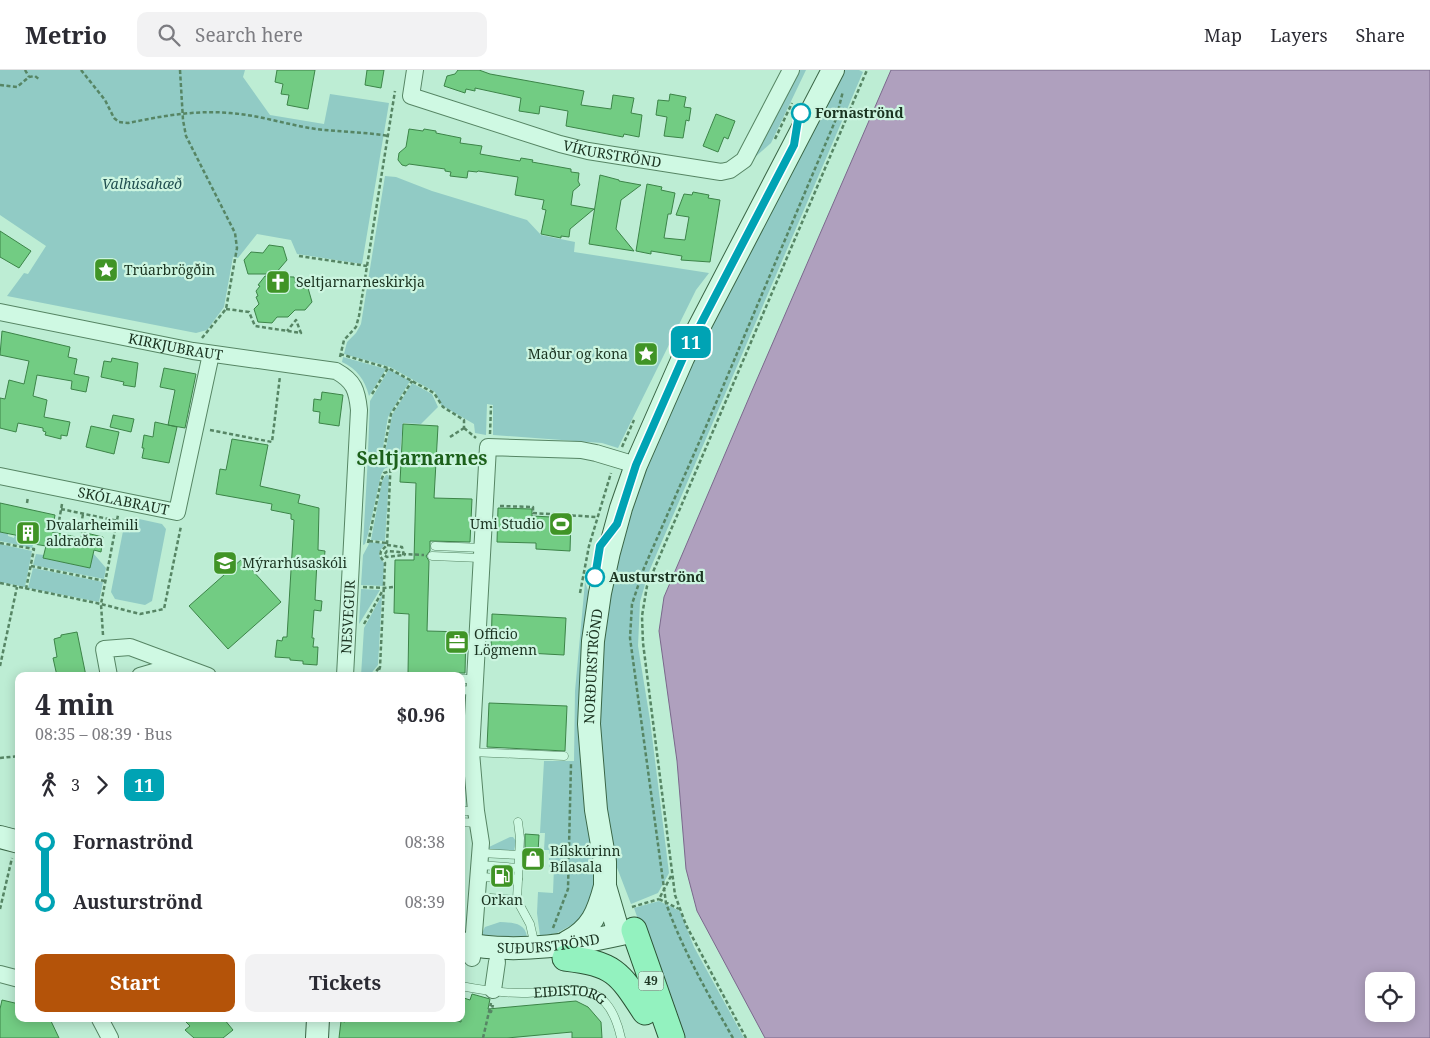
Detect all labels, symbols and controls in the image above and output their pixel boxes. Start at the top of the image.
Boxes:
search box [137,12,487,57]
text: Metrio [25,18,107,51]
icon: search [155,21,183,49]
text: Search here [195,22,303,48]
text: Map [1204,23,1242,47]
text: Layers [1270,23,1328,47]
text: Share [1356,23,1405,47]
marker: Fornaströnd [791,103,811,123]
place label: Fornaströnd [815,103,904,122]
street label: VÍKURSTRÖND [561,135,663,171]
park label: Valhúsahæð [102,174,182,193]
place icon: Trúarbrögðin [93,257,119,283]
place label: Trúarbrögðin [124,260,215,279]
church icon: Seltjarnarneskirkja [265,269,291,295]
place label: Seltjarnarneskirkja [296,272,425,291]
line badge: 11 [668,326,714,358]
street label: KIRKJUBRAUT [127,328,224,364]
text: 11 [681,330,701,354]
place icon: Maður og kona [633,341,659,367]
place label: Maður og kona [528,344,628,363]
district label: Seltjarnarnes [357,445,487,471]
street label: SKÓLABRAUT [76,482,171,519]
sports icon: Umi Studio [548,511,574,537]
place label: Umi Studio [470,514,544,533]
place label: Dvalarheimili aldraðra [46,515,139,550]
building icon: Dvalarheimili aldraðra [15,520,41,546]
school or university icon: Mýrarhúsaskóli [212,550,238,576]
place label: Mýrarhúsaskóli [242,553,347,572]
marker: Austurströnd [585,567,605,587]
place label: Austurströnd [609,567,704,586]
street label: NESVEGUR [336,579,359,654]
street label: NORÐURSTRÖND [579,607,607,724]
place label: Officio Lögmenn [474,624,537,659]
office icon: Officio Lögmenn [444,629,470,655]
text: 4 min [35,685,114,723]
text: $0.96 [396,702,445,728]
text: 08:35 – 08:39 · Bus [35,723,172,745]
icon: walk [35,771,63,799]
icon: forward [88,771,116,799]
text: 11 [134,773,154,797]
text: 3 [71,774,80,796]
text: Fornaströnd [73,829,193,855]
text: 08:38 [405,831,445,853]
place label: Bílskúrinn Bílasala [550,841,621,876]
shop icon: Bílskúrinn Bílasala [520,846,546,872]
fuel station icon: Orkan [489,863,515,889]
text: Austurströnd [73,889,203,915]
place label: Orkan [481,890,523,909]
text: 08:39 [405,891,445,913]
street label: SUÐURSTRÖND [497,929,601,957]
button: Start [35,954,235,1012]
button: Tickets [245,954,445,1012]
road number: 49 [638,971,664,990]
map controls [1365,972,1415,1022]
button: locate [1365,972,1415,1022]
street label: EIÐISTORG [533,980,611,1009]

